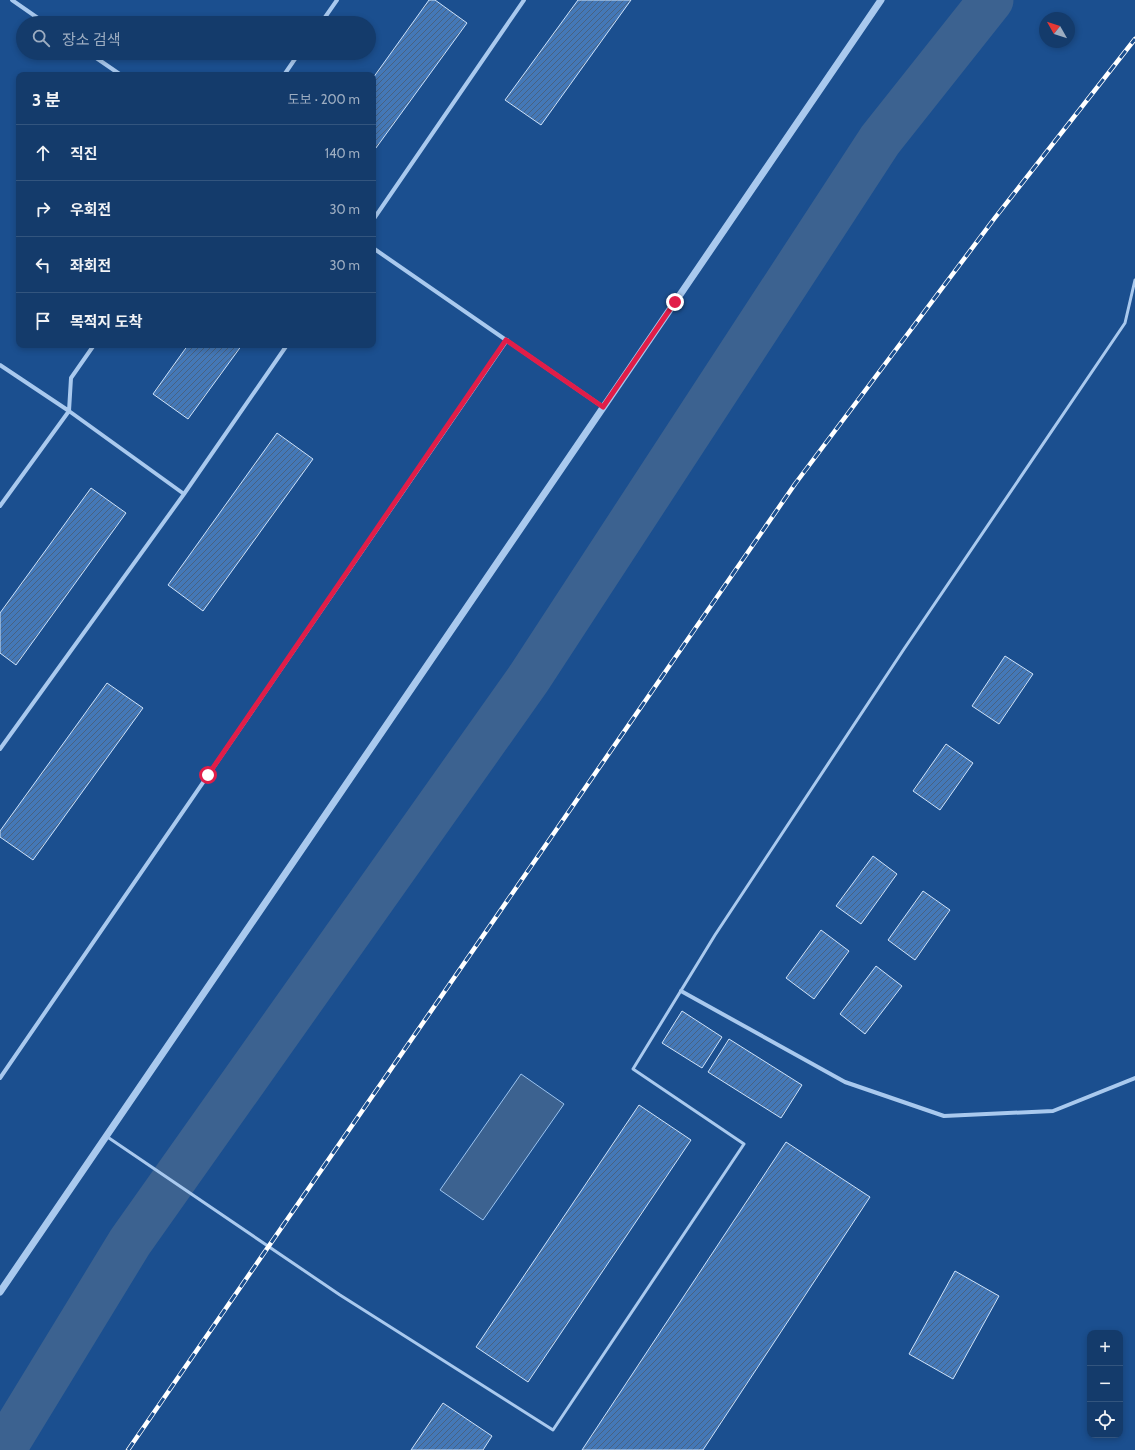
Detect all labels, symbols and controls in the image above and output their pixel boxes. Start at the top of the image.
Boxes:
north arrow [1039,12,1075,48]
search box [16,16,376,60]
icon: search [30,27,52,49]
text: 장소 검색 [62,31,121,49]
text: 3 분 [32,90,61,110]
text: 도보 · 200 m [288,91,360,107]
icon: ahead [32,142,54,164]
text: 직진 [70,145,98,163]
text: 140 m [325,145,360,161]
icon: right [32,198,54,220]
text: 우회전 [70,201,111,219]
text: 30 m [330,201,360,217]
icon: left [32,254,54,276]
text: 좌회전 [70,257,111,275]
text: 30 m [330,257,360,273]
route end [666,293,684,311]
icon: arrive [32,310,54,332]
text: 목적지 도착 [70,313,142,331]
route start [199,766,217,784]
map controls [1087,1330,1123,1438]
button: + [1087,1330,1123,1366]
button: − [1087,1366,1123,1402]
button: locate [1087,1402,1123,1438]

